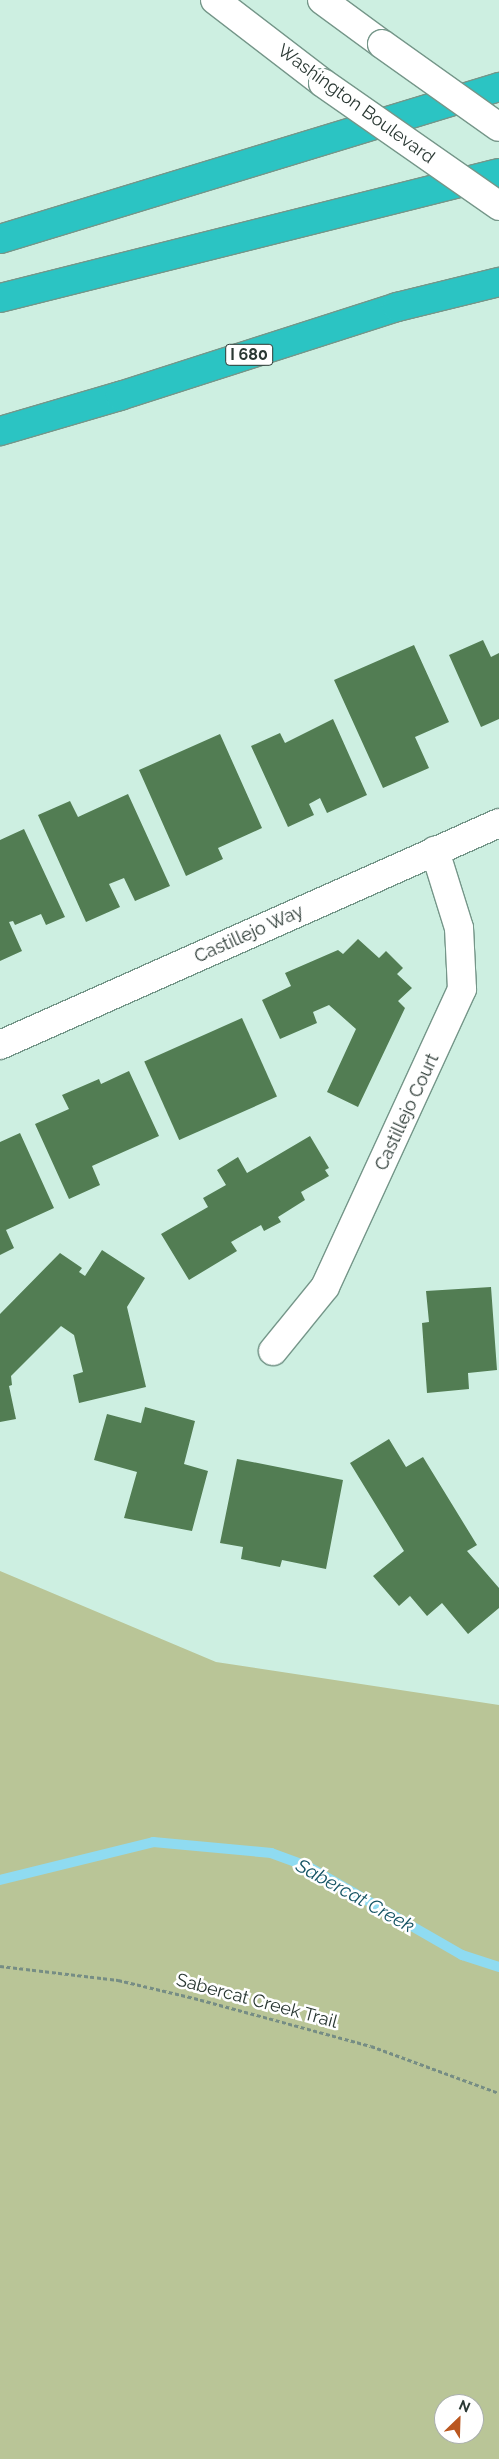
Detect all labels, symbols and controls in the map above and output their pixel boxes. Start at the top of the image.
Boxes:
street label: Washington Boulevard [273,40,439,168]
road number: I 680 [224,342,274,368]
street label: Castillejo Way [191,900,307,968]
street label: Castillejo Court [370,1050,444,1174]
water label: Sabercat Creek [292,1854,418,1938]
street label: Sabercat Creek Trail [174,1969,340,2033]
north arrow [434,2394,484,2444]
text: N [457,2397,473,2416]

